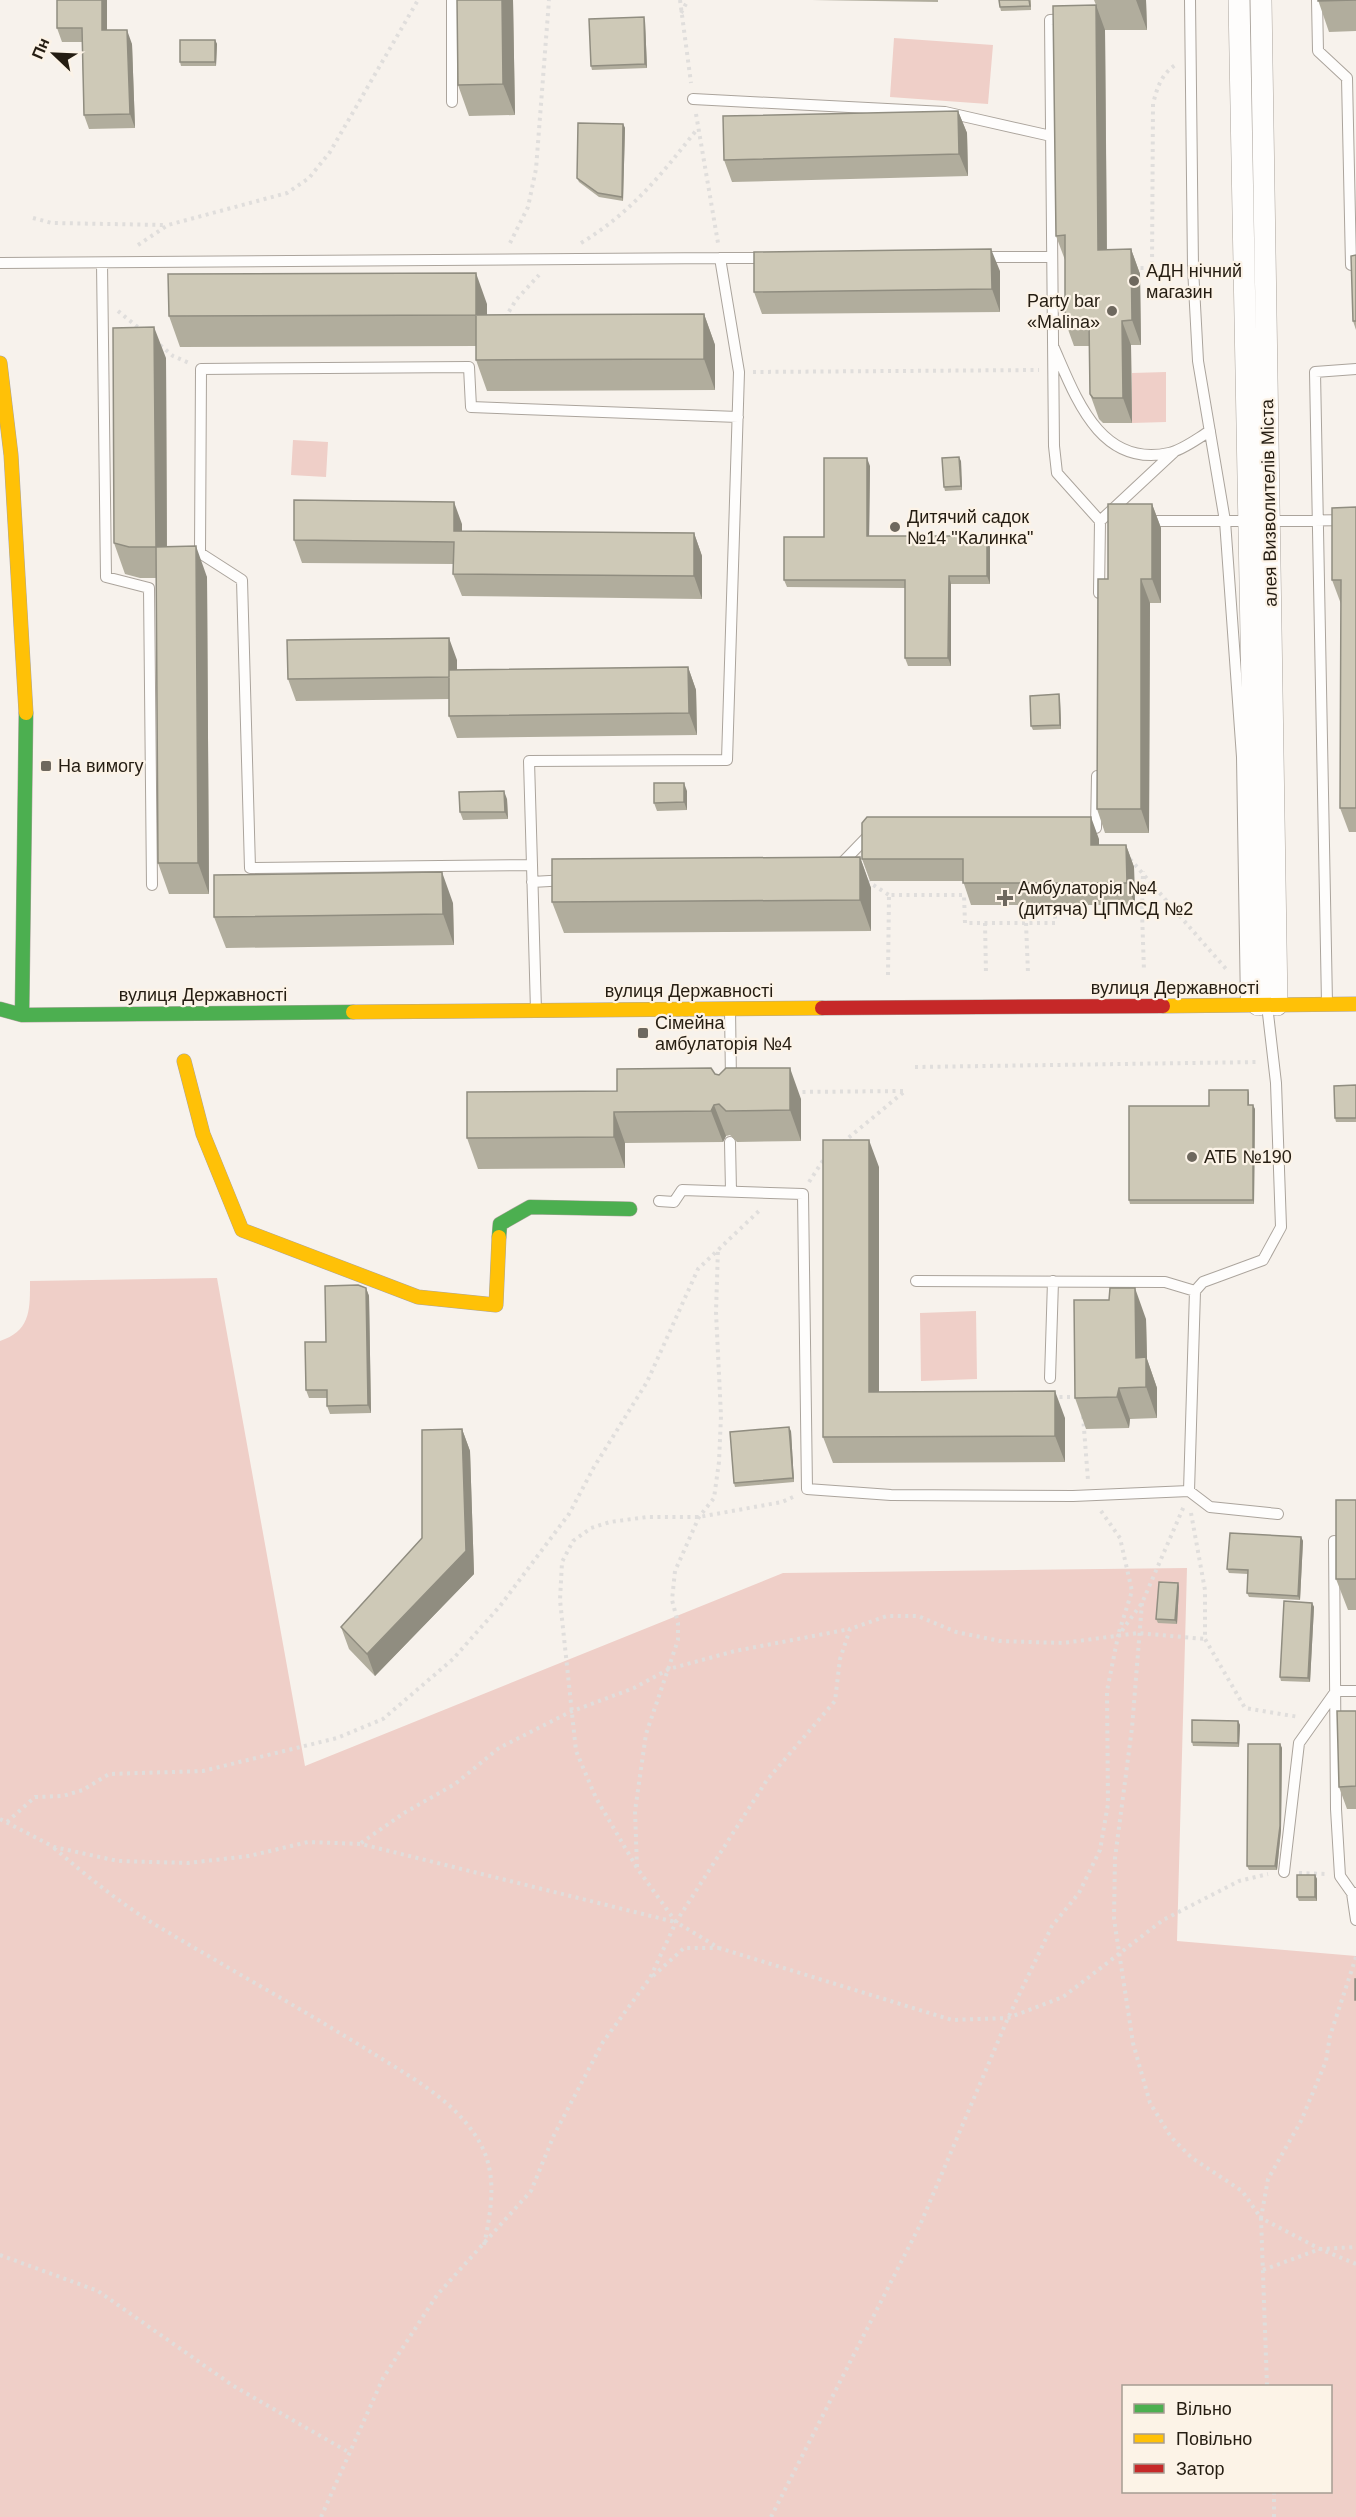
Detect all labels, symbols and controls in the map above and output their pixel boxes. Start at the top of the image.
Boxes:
north arrow [24,24,84,84]
text: Пн [29,35,53,61]
place label: АДН нічний магазин [1146,261,1242,302]
marker: АДН нічний магазин [1127,274,1141,288]
place label: Party bar «Malina» [1027,291,1100,332]
marker: Party bar «Malina» [1105,304,1119,318]
street label: алея Визволителів Міста [1257,398,1281,607]
place label: Дитячий садок №14 "Калинка" [907,507,1033,548]
marker: Дитячий садок №14 "Калинка" [888,520,902,534]
place label: На вимогу [58,756,144,776]
marker: На вимогу [39,759,53,773]
place label: Амбулаторія №4 (дитяча) ЦПМСД №2 [1018,878,1193,919]
marker: Амбулаторія №4 (дитяча) ЦПМСД №2 [996,889,1014,907]
street label: вулиця Державності [1091,978,1259,998]
street label: вулиця Державності [605,981,773,1001]
street label: вулиця Державності [119,985,287,1005]
place label: Сімейна амбулаторія №4 [655,1013,792,1054]
marker: Сімейна амбулаторія №4 [636,1026,650,1040]
place label: АТБ №190 [1204,1147,1292,1167]
marker: АТБ №190 [1185,1150,1199,1164]
legend [1122,2385,1332,2493]
text: Вільно [1176,2399,1232,2419]
text: Повільно [1176,2429,1252,2449]
text: Затор [1176,2459,1225,2479]

